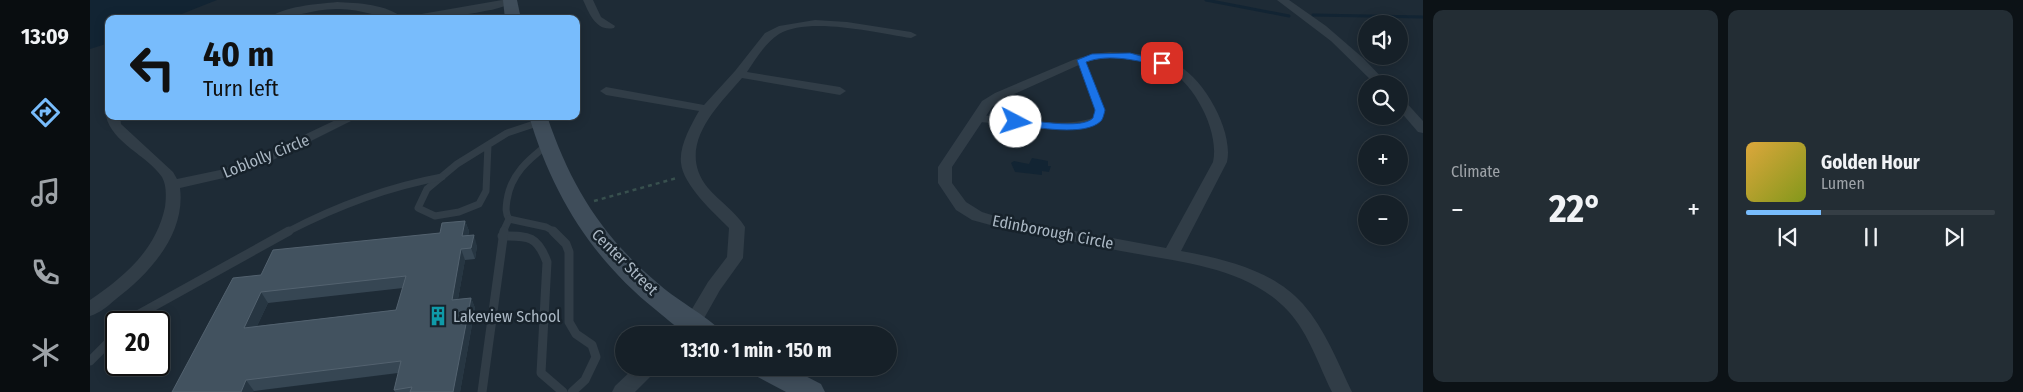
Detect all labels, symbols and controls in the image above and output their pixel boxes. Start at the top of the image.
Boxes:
map controls [1358,15,1408,245]
button: sound [1358,15,1408,65]
text: 13:09 [21,23,69,50]
text: 40 m [203,33,274,75]
icon: left [120,35,185,100]
pin [1141,42,1183,84]
icon: arrive [1148,49,1176,77]
text: Turn left [203,75,279,102]
button: search [1358,75,1408,125]
icon: directions [28,95,63,130]
position arrow [989,95,1041,147]
street label: Loblolly Circle [220,130,312,182]
button: + [1358,135,1408,185]
text: Golden Hour [1821,151,1920,174]
text: Climate [1451,162,1500,181]
text: Lumen [1821,174,1865,193]
icon: music [28,175,63,210]
text: 22° [1549,186,1602,232]
text: − [1451,193,1464,226]
text: + [1687,193,1700,226]
button: − [1358,195,1408,245]
street label: Edinborough Circle [991,211,1115,253]
icon: previous [1774,223,1802,251]
icon: pause [1857,223,1885,251]
icon: next [1940,223,1968,251]
street label: Center Street [588,225,663,300]
icon: phone [28,255,63,290]
building icon: Lakeview School [427,305,449,327]
place label: Lakeview School [453,307,561,326]
speed limit sign: 20 [105,311,170,376]
icon: climate [28,335,63,370]
text: 13:10 · 1 min · 150 m [680,339,832,362]

